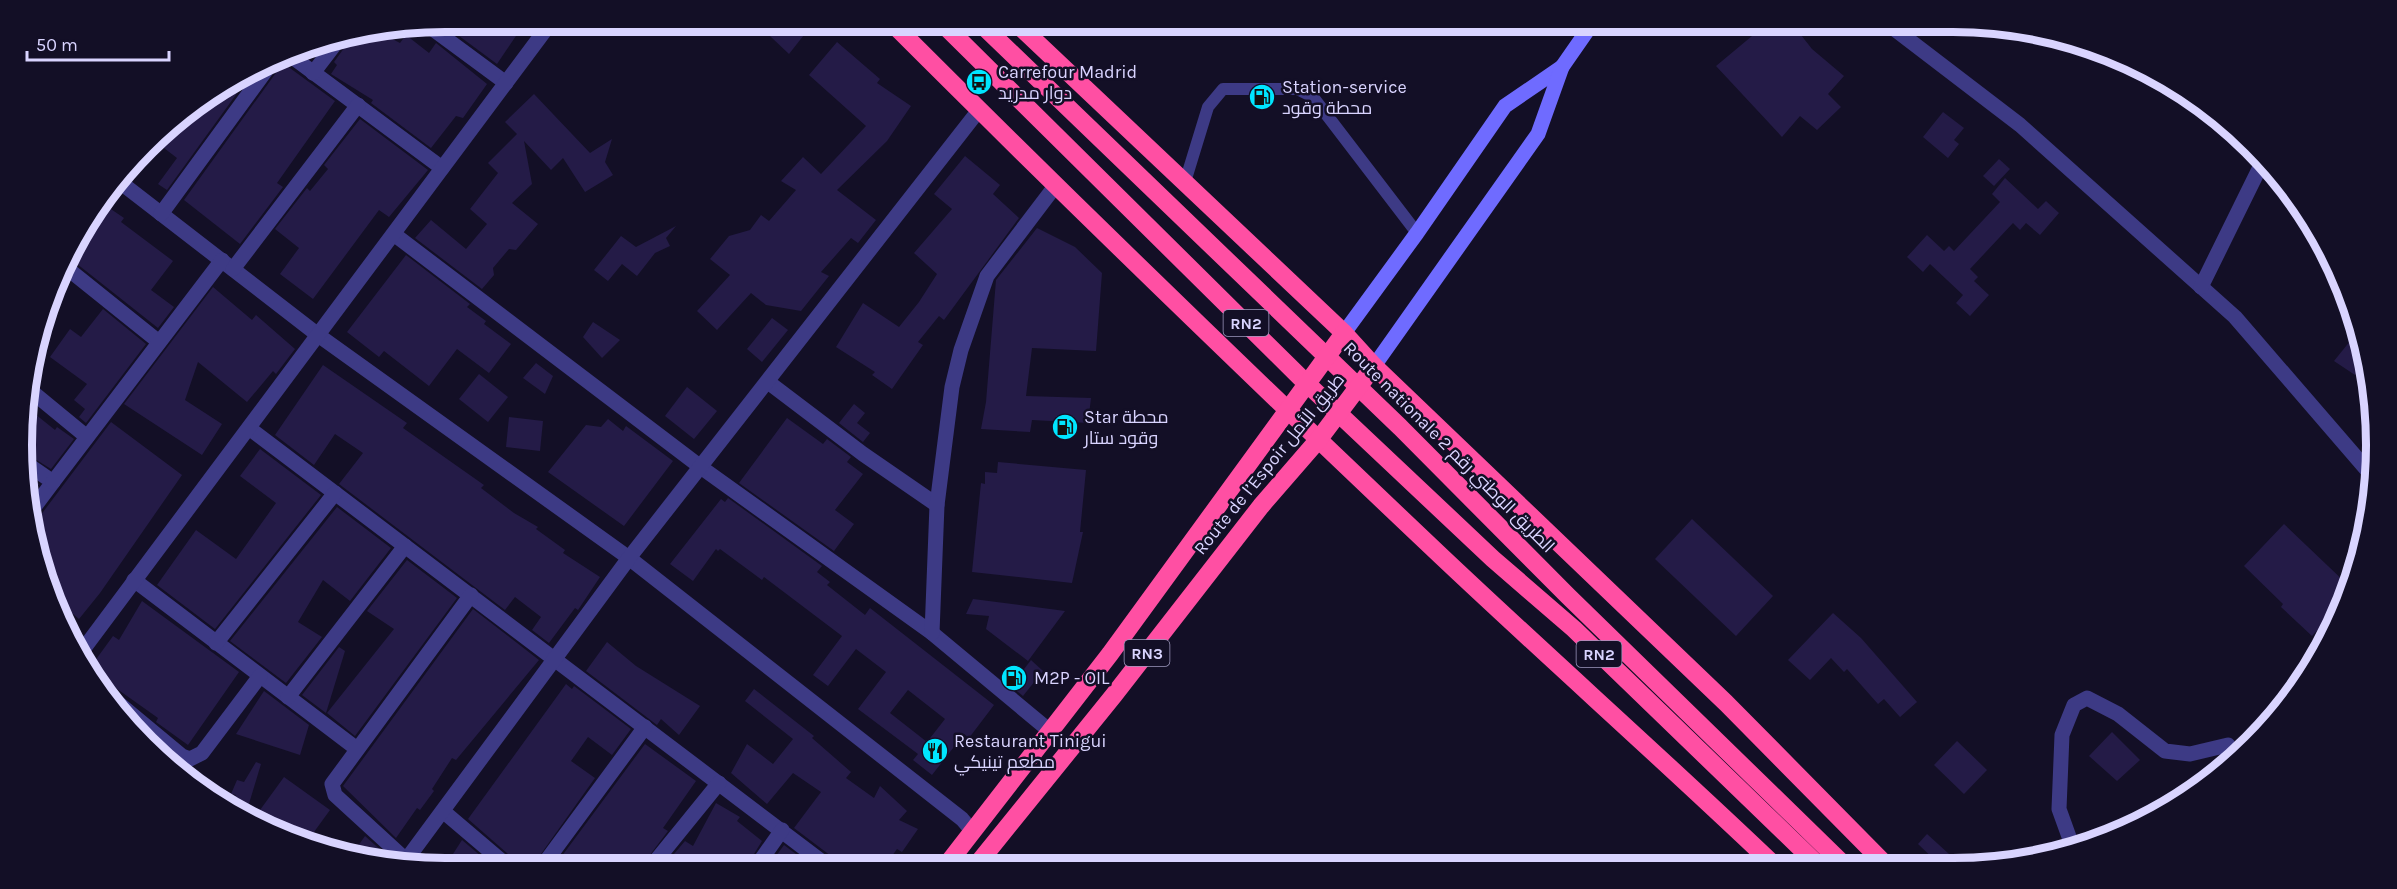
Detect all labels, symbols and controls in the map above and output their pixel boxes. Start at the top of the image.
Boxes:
scale bar [27,24,170,62]
text: 50 m [36,34,78,56]
place label: Carrefour Madrid دوار مدريد [998,61,1137,104]
bus stop icon: Carrefour Madrid دوار مدريد [964,67,994,97]
place label: Station-service محطة وقود [1282,76,1407,119]
fuel station icon: Station-service محطة وقود [1247,82,1277,112]
road number: RN2 [1224,310,1268,336]
street label: Route nationale الطريق الوطني رقم 2 [1337,337,1559,559]
street label: Route de l’Espoir طريق الأمل [1189,369,1350,560]
place label: Star محطة وقود ستار [1083,406,1169,449]
fuel station icon: Star محطة وقود ستار [1050,412,1080,442]
road number: RN3 [1124,640,1170,666]
road number: RN2 [1576,641,1622,667]
fuel station icon: M2P - OIL [999,663,1029,693]
place label: M2P - OIL [1034,667,1110,689]
place label: Restaurant Tinigui مطعم تينيكي [954,730,1107,776]
restaurant icon: Restaurant Tinigui مطعم تينيكي [920,736,950,766]

